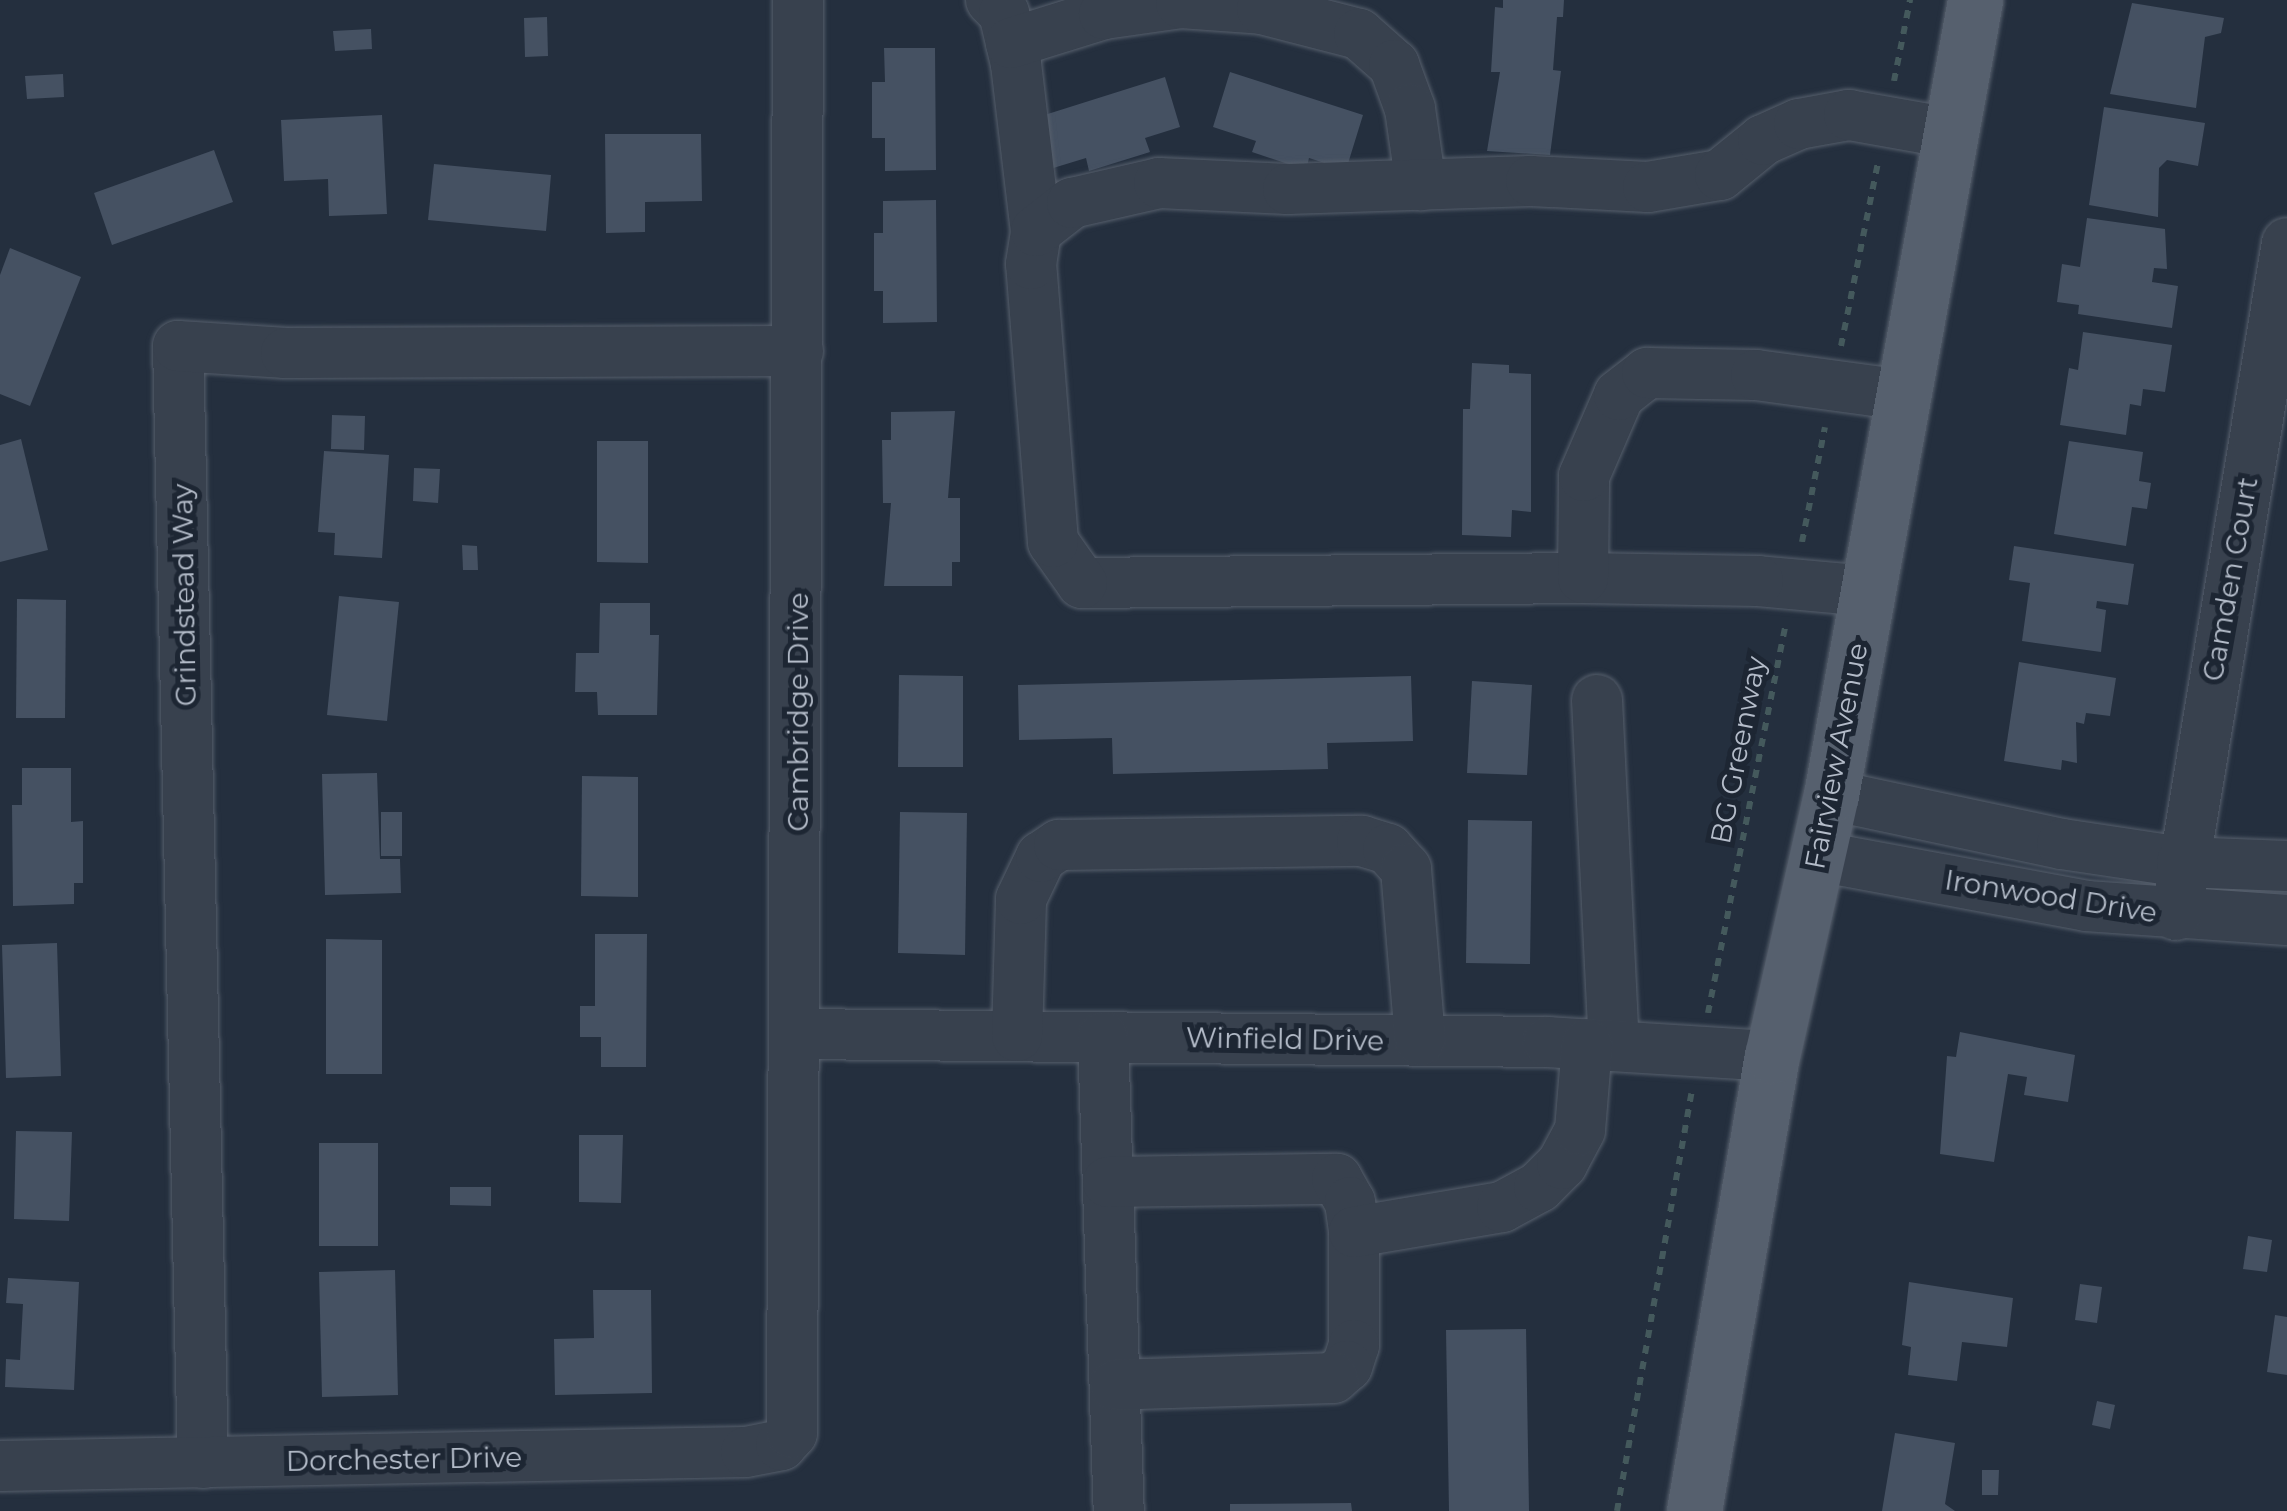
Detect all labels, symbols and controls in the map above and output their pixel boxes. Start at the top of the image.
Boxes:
street label: Camden Court [2196,474,2264,684]
street label: Grindstead Way [165,483,203,707]
street label: Cambridge Drive [781,592,815,832]
street label: Fairview Avenue [1798,640,1874,872]
street label: BG Greenway [1703,653,1773,847]
street label: Ironwood Drive [1942,863,2160,929]
street label: Winfield Drive [1186,1020,1384,1058]
street label: Dorchester Drive [286,1440,522,1478]

